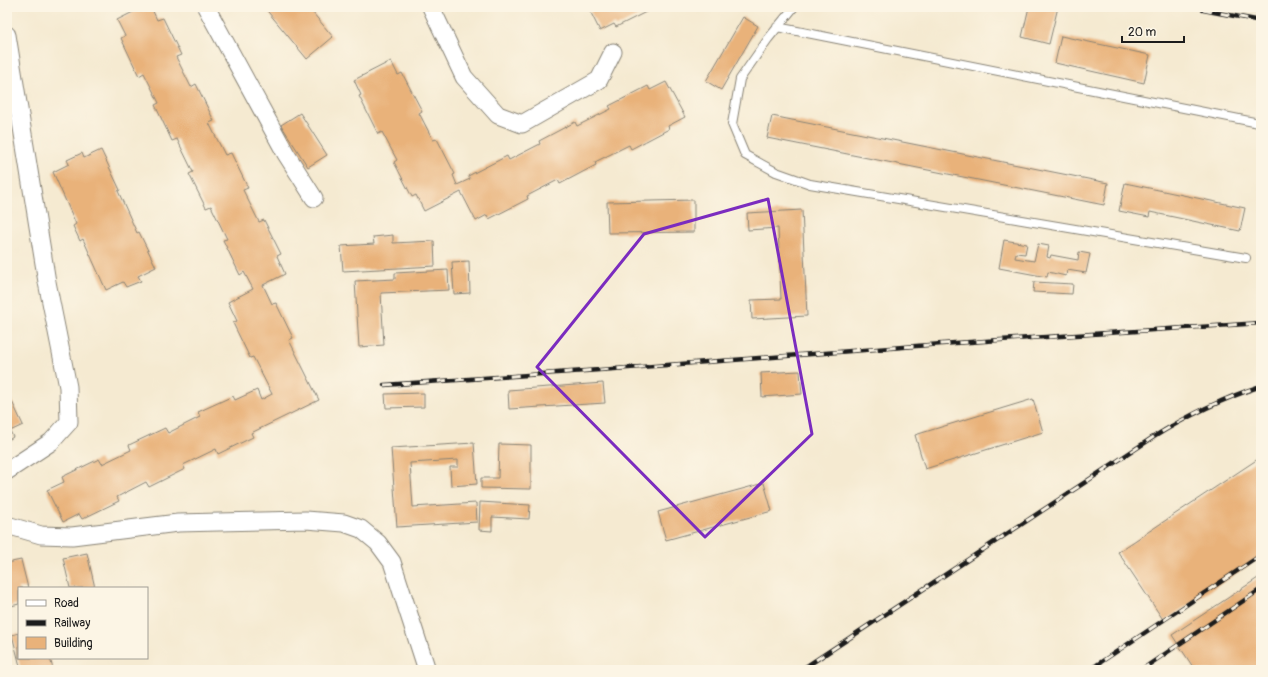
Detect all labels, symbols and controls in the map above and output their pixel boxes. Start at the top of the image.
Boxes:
scale bar [1122,18,1184,44]
text: 20 m [1128,25,1157,40]
legend [18,587,148,659]
text: Road [54,596,79,611]
text: Railway [54,616,90,631]
text: Building [54,636,93,651]

